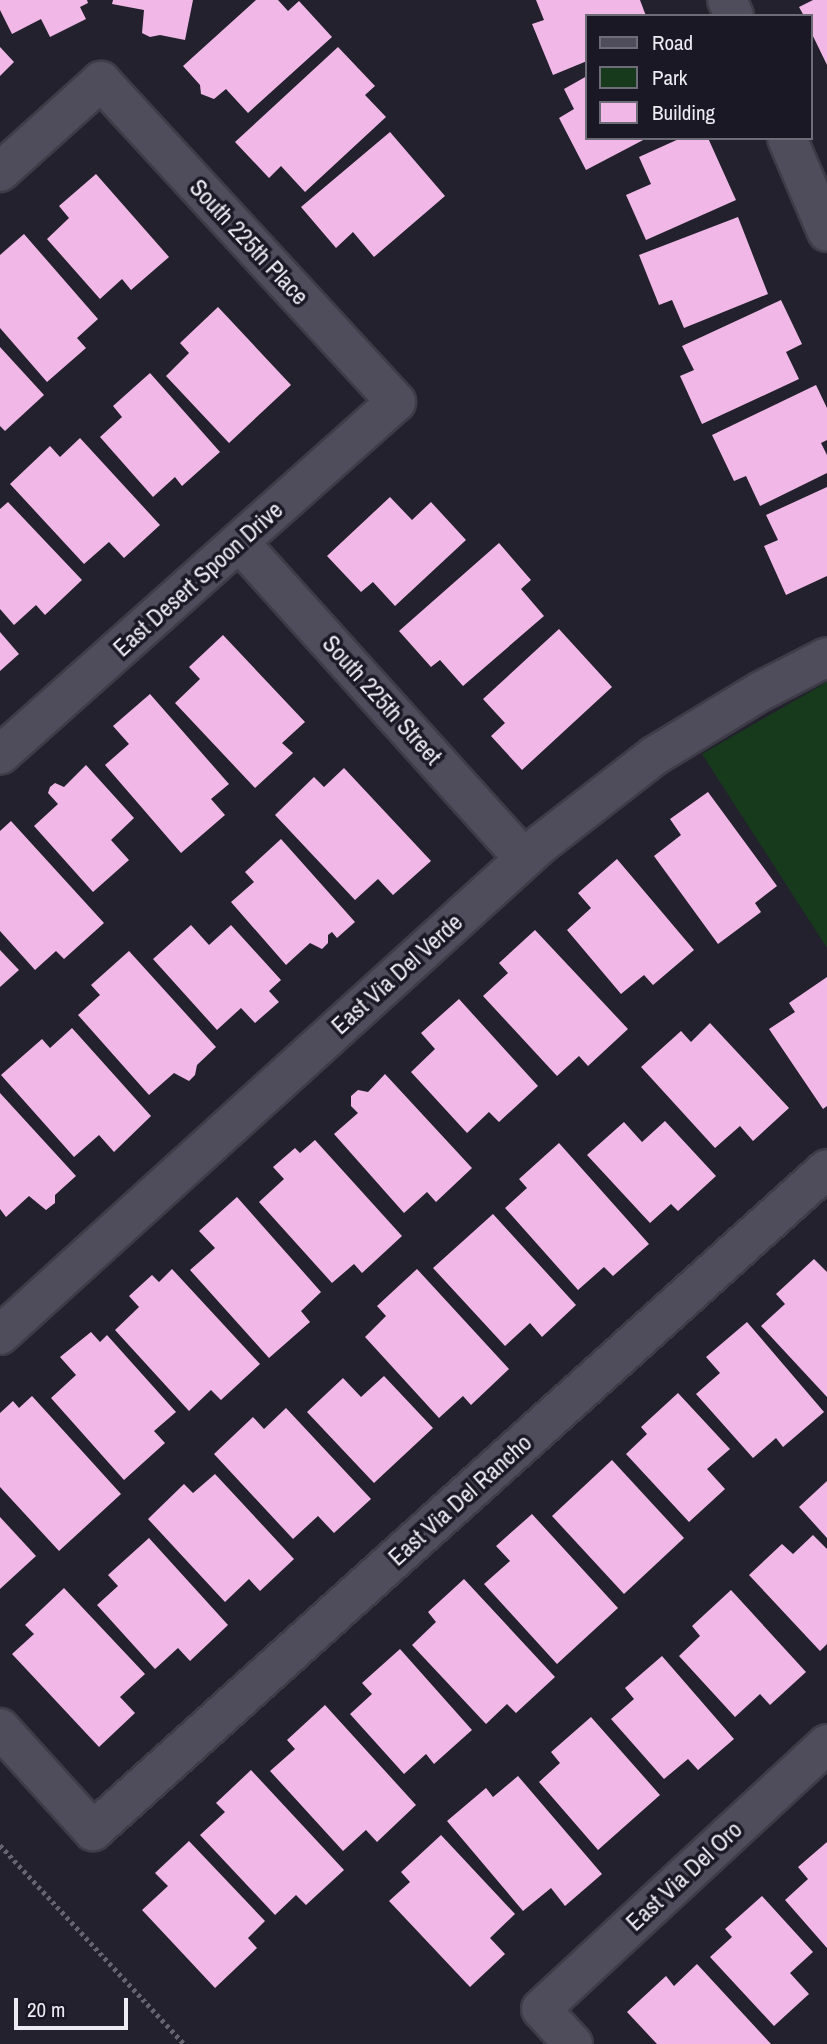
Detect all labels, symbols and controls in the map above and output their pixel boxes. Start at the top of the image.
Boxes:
legend [586,14,813,140]
text: Road [652,28,693,57]
text: Park [652,63,687,92]
text: Building [652,98,715,127]
street label: South 225th Place [184,173,314,311]
street label: East Desert Spoon Drive [107,495,289,663]
street label: South 225th Street [316,629,448,771]
street label: East Via Del Verde [326,908,468,1040]
street label: East Via Del Rancho [383,1428,537,1572]
street label: East Via Del Oro [620,1815,748,1937]
scale bar [18,1984,131,2028]
text: 20 m [27,1995,65,2024]

